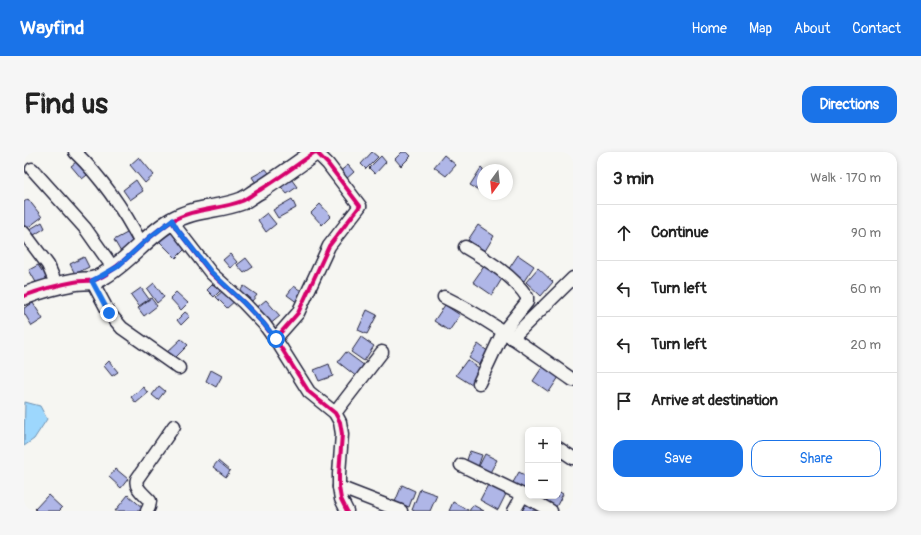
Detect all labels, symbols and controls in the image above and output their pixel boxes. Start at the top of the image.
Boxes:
text: Wayfind [20,16,84,40]
text: Home [692,20,727,37]
text: Map [749,20,772,37]
text: About [794,20,830,37]
text: Contact [852,20,901,37]
button: Directions [802,86,897,123]
text: Find us [24,87,108,122]
north arrow [477,164,513,200]
text: 3 min [613,168,654,189]
text: Walk · 170 m [810,170,881,186]
icon: ahead [613,222,635,244]
text: Continue [651,223,709,242]
text: 90 m [851,225,881,241]
icon: left [613,278,635,300]
text: Turn left [651,279,707,298]
text: 60 m [850,281,881,297]
route end [100,304,118,322]
route start [267,330,285,348]
icon: left [613,334,635,356]
text: Turn left [651,335,707,354]
text: 20 m [850,337,881,353]
icon: arrive [613,390,635,412]
text: Arrive at destination [651,391,778,410]
map controls [525,427,561,499]
button: + [525,427,561,463]
button: Save [613,440,743,477]
button: Share [751,440,881,477]
button: − [525,463,561,499]

